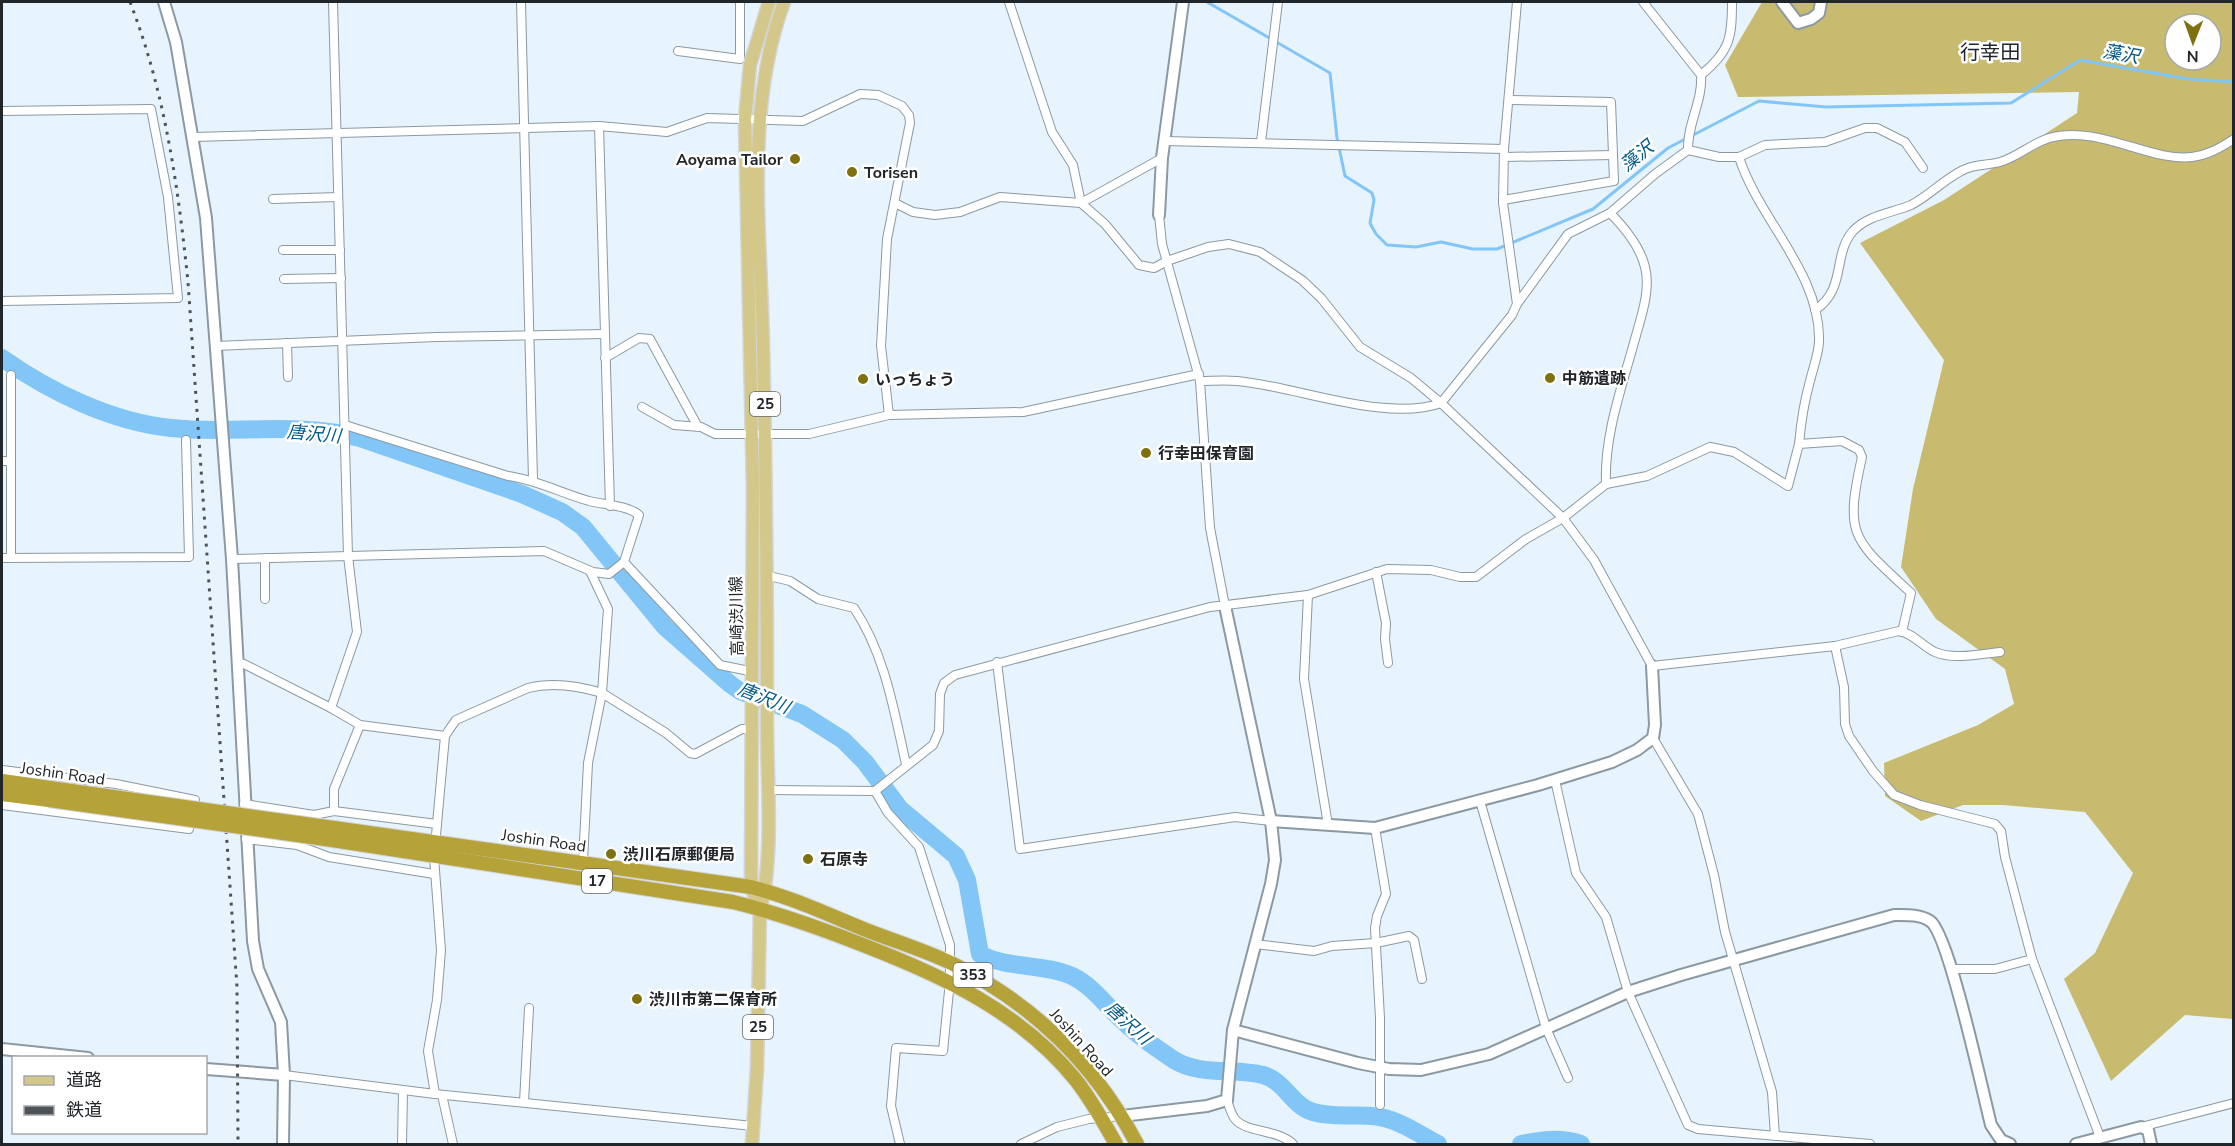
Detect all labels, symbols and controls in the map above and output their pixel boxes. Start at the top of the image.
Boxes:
north arrow [2163,12,2223,72]
district label: 行幸田 [1960,39,2020,66]
water label: 藻沢 [2101,39,2143,69]
text: N [2187,45,2199,67]
water label: 藻沢 [1615,134,1660,177]
place label: Aoyama Tailor [676,149,784,171]
marker: Aoyama Tailor [788,152,802,166]
place label: Torisen [864,162,918,184]
marker: Torisen [845,165,859,179]
place label: 中筋遺跡 [1562,368,1626,390]
place label: いっちょう [875,369,955,391]
marker: 中筋遺跡 [1543,371,1557,385]
marker: いっちょう [856,372,870,386]
road number: 25 [750,392,780,416]
water label: 唐沢川 [286,420,344,448]
place label: 行幸田保育園 [1158,443,1254,465]
marker: 行幸田保育園 [1139,446,1153,460]
street label: 高崎渋川線 [725,576,749,656]
water label: 唐沢川 [734,677,795,720]
street label: Joshin Road [18,757,106,791]
street label: Joshin Road [499,824,587,858]
place label: 渋川石原郵便局 [623,844,735,866]
marker: 渋川石原郵便局 [604,847,618,861]
place label: 石原寺 [820,849,868,871]
marker: 石原寺 [801,852,815,866]
road number: 17 [582,869,612,893]
road number: 353 [954,963,992,987]
place label: 渋川市第二保育所 [649,989,777,1011]
marker: 渋川市第二保育所 [630,992,644,1006]
water label: 唐沢川 [1100,996,1158,1051]
street label: Joshin Road [1044,1003,1118,1082]
road number: 25 [743,1015,773,1039]
legend [12,1056,207,1134]
text: 道路 [66,1068,102,1092]
text: 鉄道 [66,1098,102,1122]

